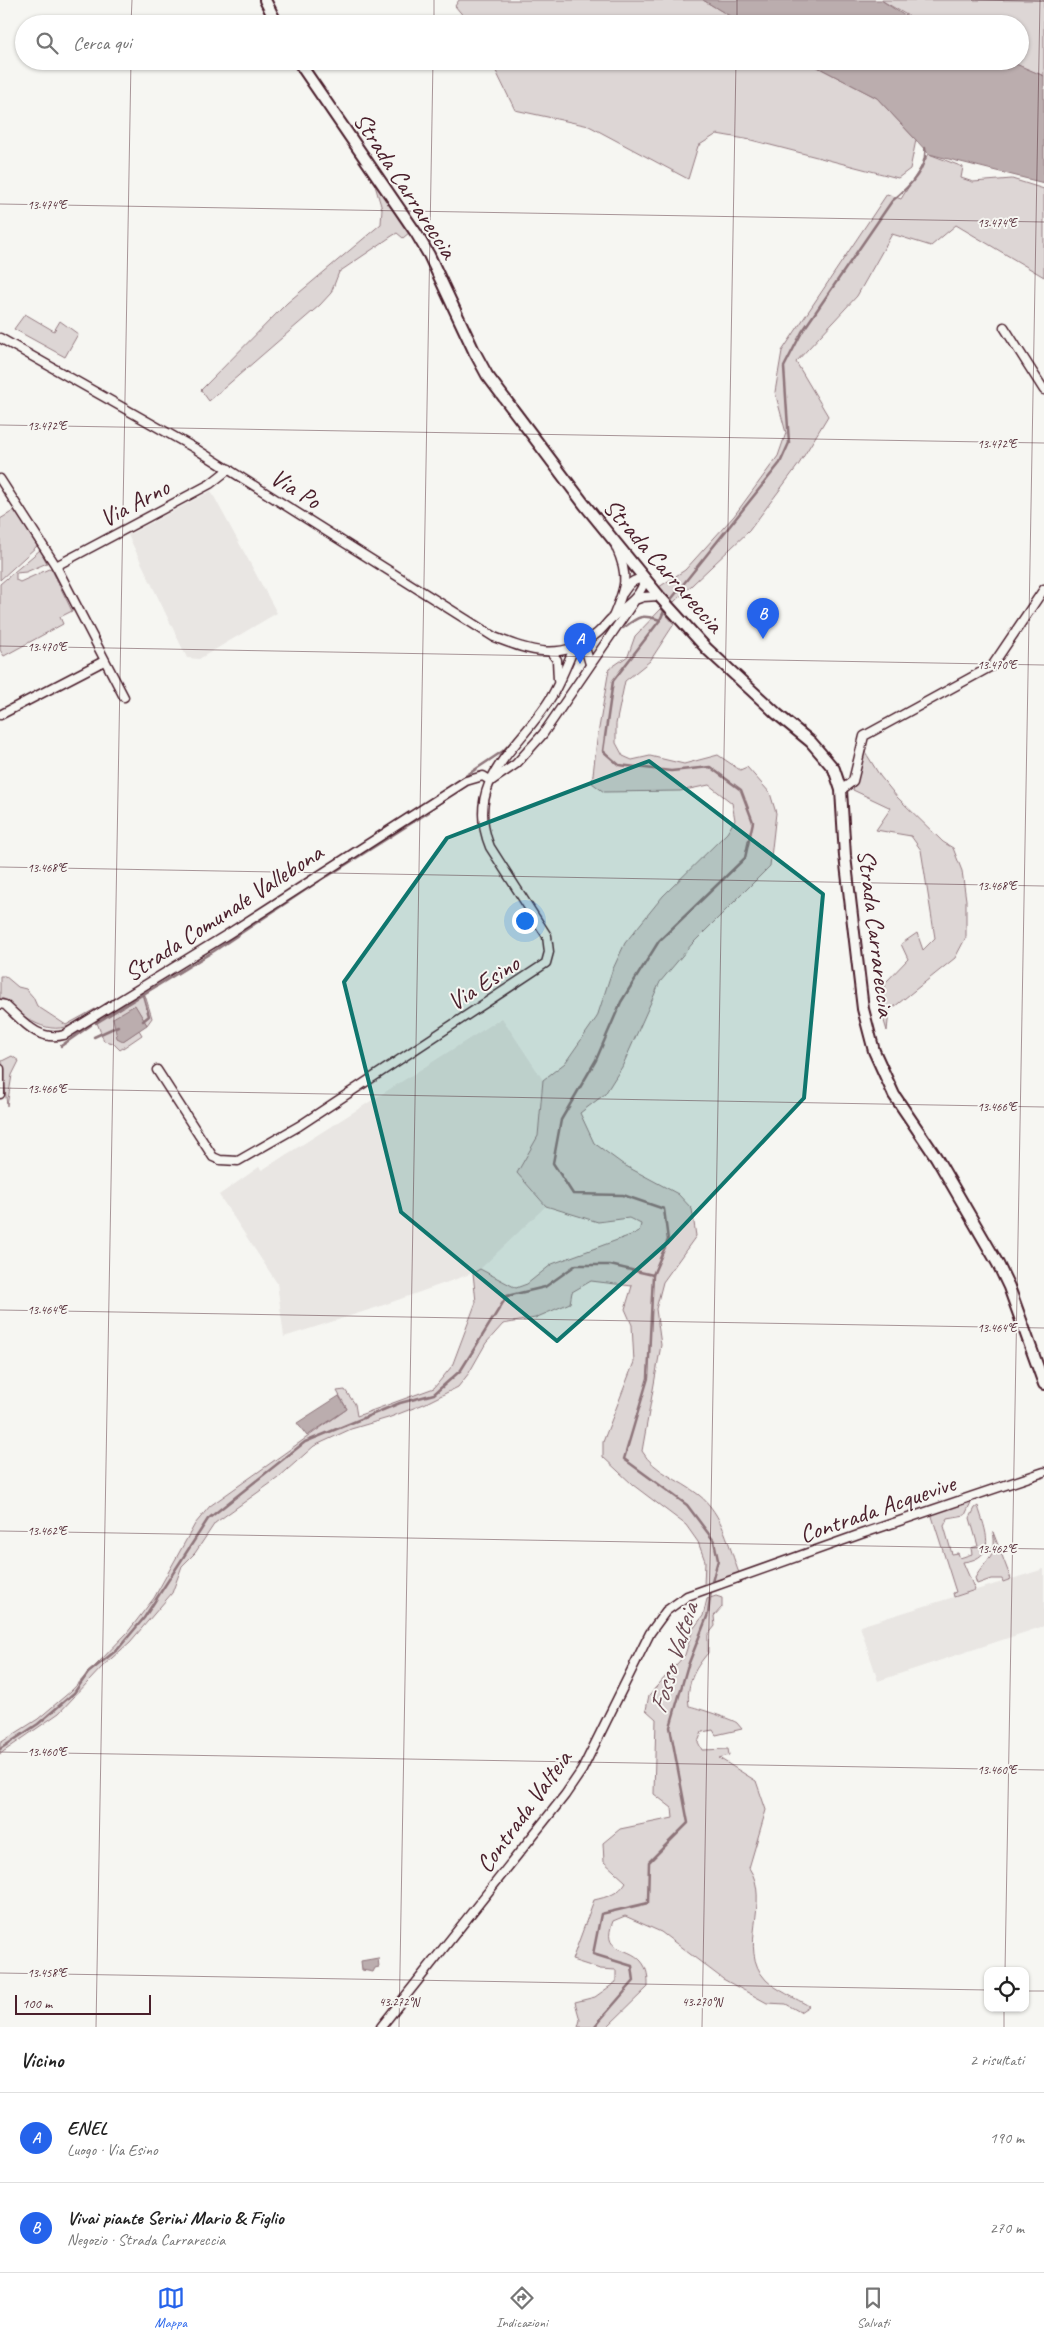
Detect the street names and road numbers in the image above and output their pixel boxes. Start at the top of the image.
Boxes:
street label: Strada Carrareccia [346,106,465,266]
street label: Via Po [264,461,327,517]
street label: Via Arno [94,471,176,534]
street label: Strada Carrareccia [596,492,732,641]
street label: Strada Comunale Vallebona [118,835,331,989]
street label: Strada Carrareccia [850,848,902,1021]
street label: Via Esino [441,947,527,1018]
street label: Contrada Acquevive [795,1467,961,1551]
street label: Contrada Valteia [469,1742,580,1879]

